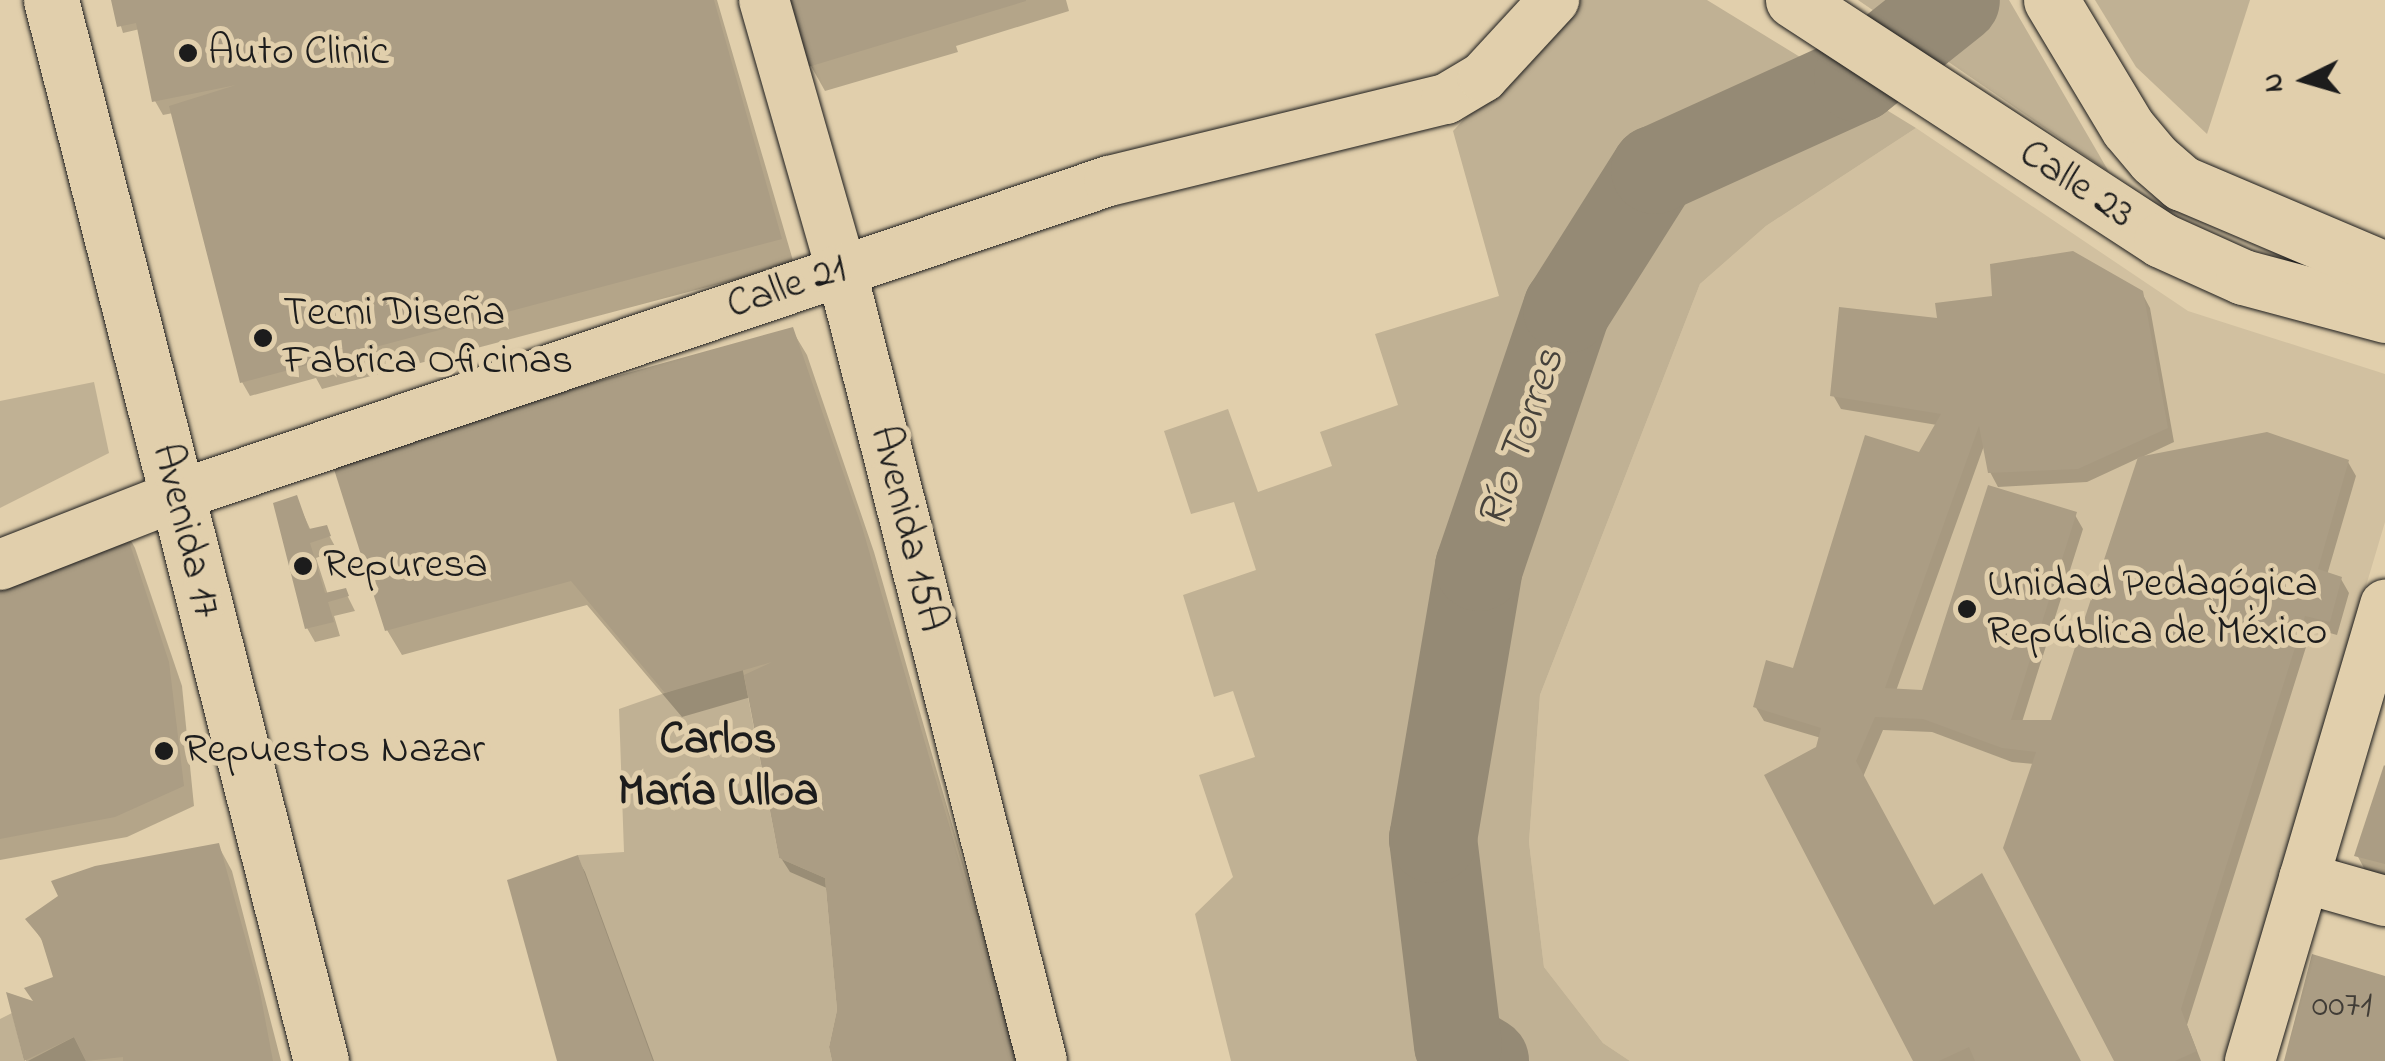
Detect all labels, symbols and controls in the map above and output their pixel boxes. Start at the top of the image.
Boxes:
place label: Auto Clinic [208,28,389,78]
north arrow [2255,30,2355,130]
marker: Auto Clinic [177,42,199,64]
text: N [2253,71,2296,94]
street label: Calle 23 [2009,129,2143,241]
street label: Calle 21 [720,244,854,332]
place label: Tecni Diseña Fabrica Oficinas [283,289,573,388]
marker: Tecni Diseña Fabrica Oficinas [252,327,274,349]
water label: Río Torres [1467,342,1579,536]
street label: Avenida 15A [857,421,957,637]
street label: Avenida 17 [139,439,231,623]
place label: Repuresa [323,541,488,591]
marker: Repuresa [292,555,314,577]
place label: Unidad Pedagógica República de México [1987,560,2327,658]
marker: Unidad Pedagógica República de México [1956,598,1978,620]
district label: Carlos María Ulloa [618,715,818,821]
place label: Repuestos Nazar [184,726,485,776]
marker: Repuestos Nazar [153,740,175,762]
house number: 0071 [2312,984,2372,1030]

